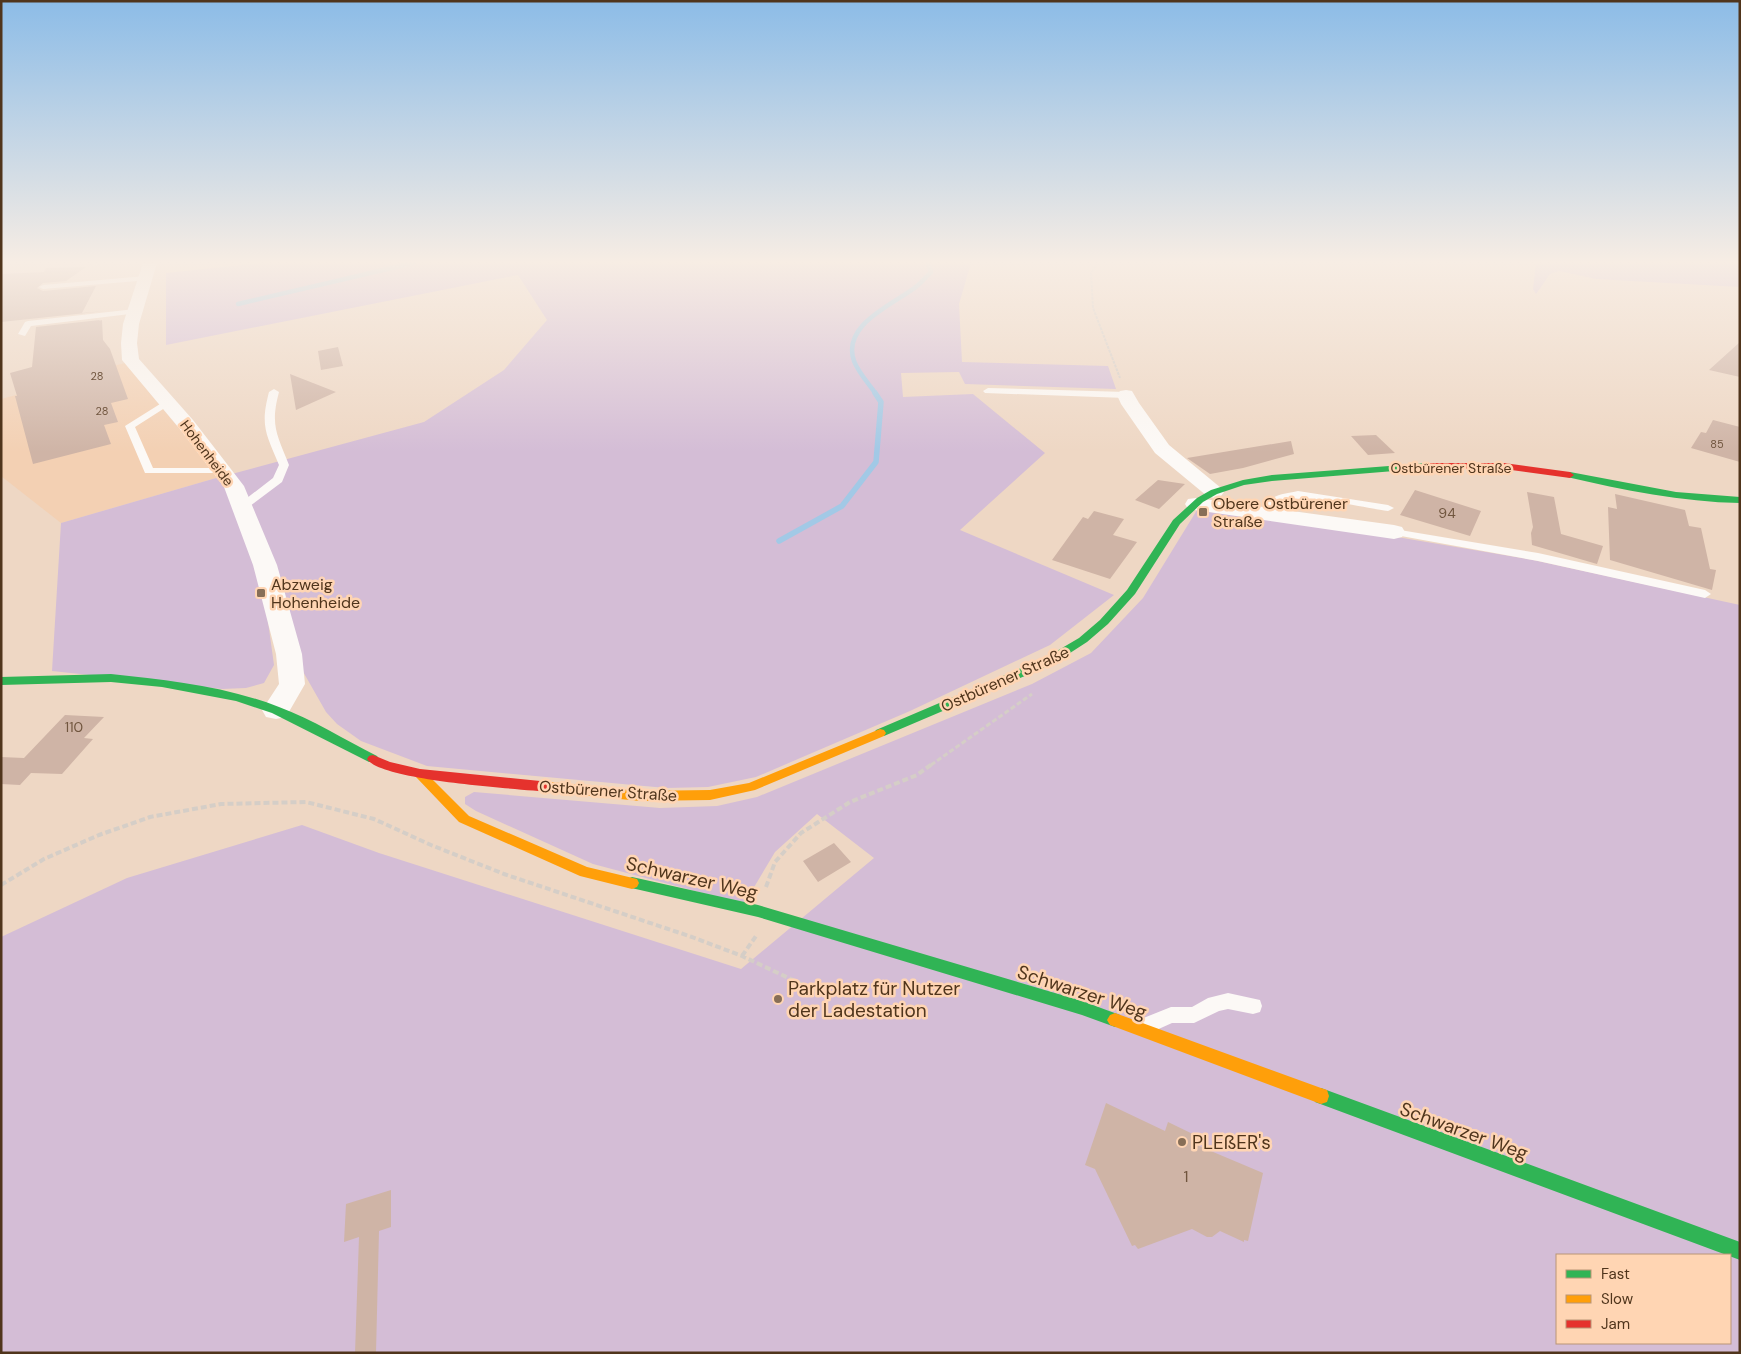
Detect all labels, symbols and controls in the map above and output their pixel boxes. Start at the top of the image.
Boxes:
house number: 28 [91,369,103,383]
house number: 28 [96,404,108,418]
street label: Hohenheide [176,416,238,490]
house number: 85 [1710,437,1724,451]
street label: Ostbürener Straße [1390,459,1512,477]
place label: Obere Ostbürener Straße [1213,493,1348,532]
house number: 94 [1438,504,1456,522]
marker: Obere Ostbürener Straße [1197,506,1209,518]
place label: Abzweig Hohenheide [271,574,360,613]
marker: Abzweig Hohenheide [255,587,267,599]
street label: Ostbürener Straße [938,641,1072,717]
house number: 110 [65,718,83,736]
street label: Ostbürener Straße [538,776,678,806]
street label: Schwarzer Weg [624,851,761,905]
street label: Schwarzer Weg [1014,959,1150,1025]
place label: Parkplatz für Nutzer der Ladestation [788,976,960,1023]
marker: Parkplatz für Nutzer der Ladestation [772,993,784,1005]
street label: Schwarzer Weg [1396,1096,1532,1166]
place label: PLEßER's [1192,1130,1271,1155]
marker: PLEßER's [1176,1136,1188,1148]
house number: 1 [1184,1166,1189,1187]
legend [1556,1254,1731,1344]
text: Fast [1601,1264,1630,1284]
text: Slow [1601,1289,1634,1309]
text: Jam [1601,1314,1630,1334]

